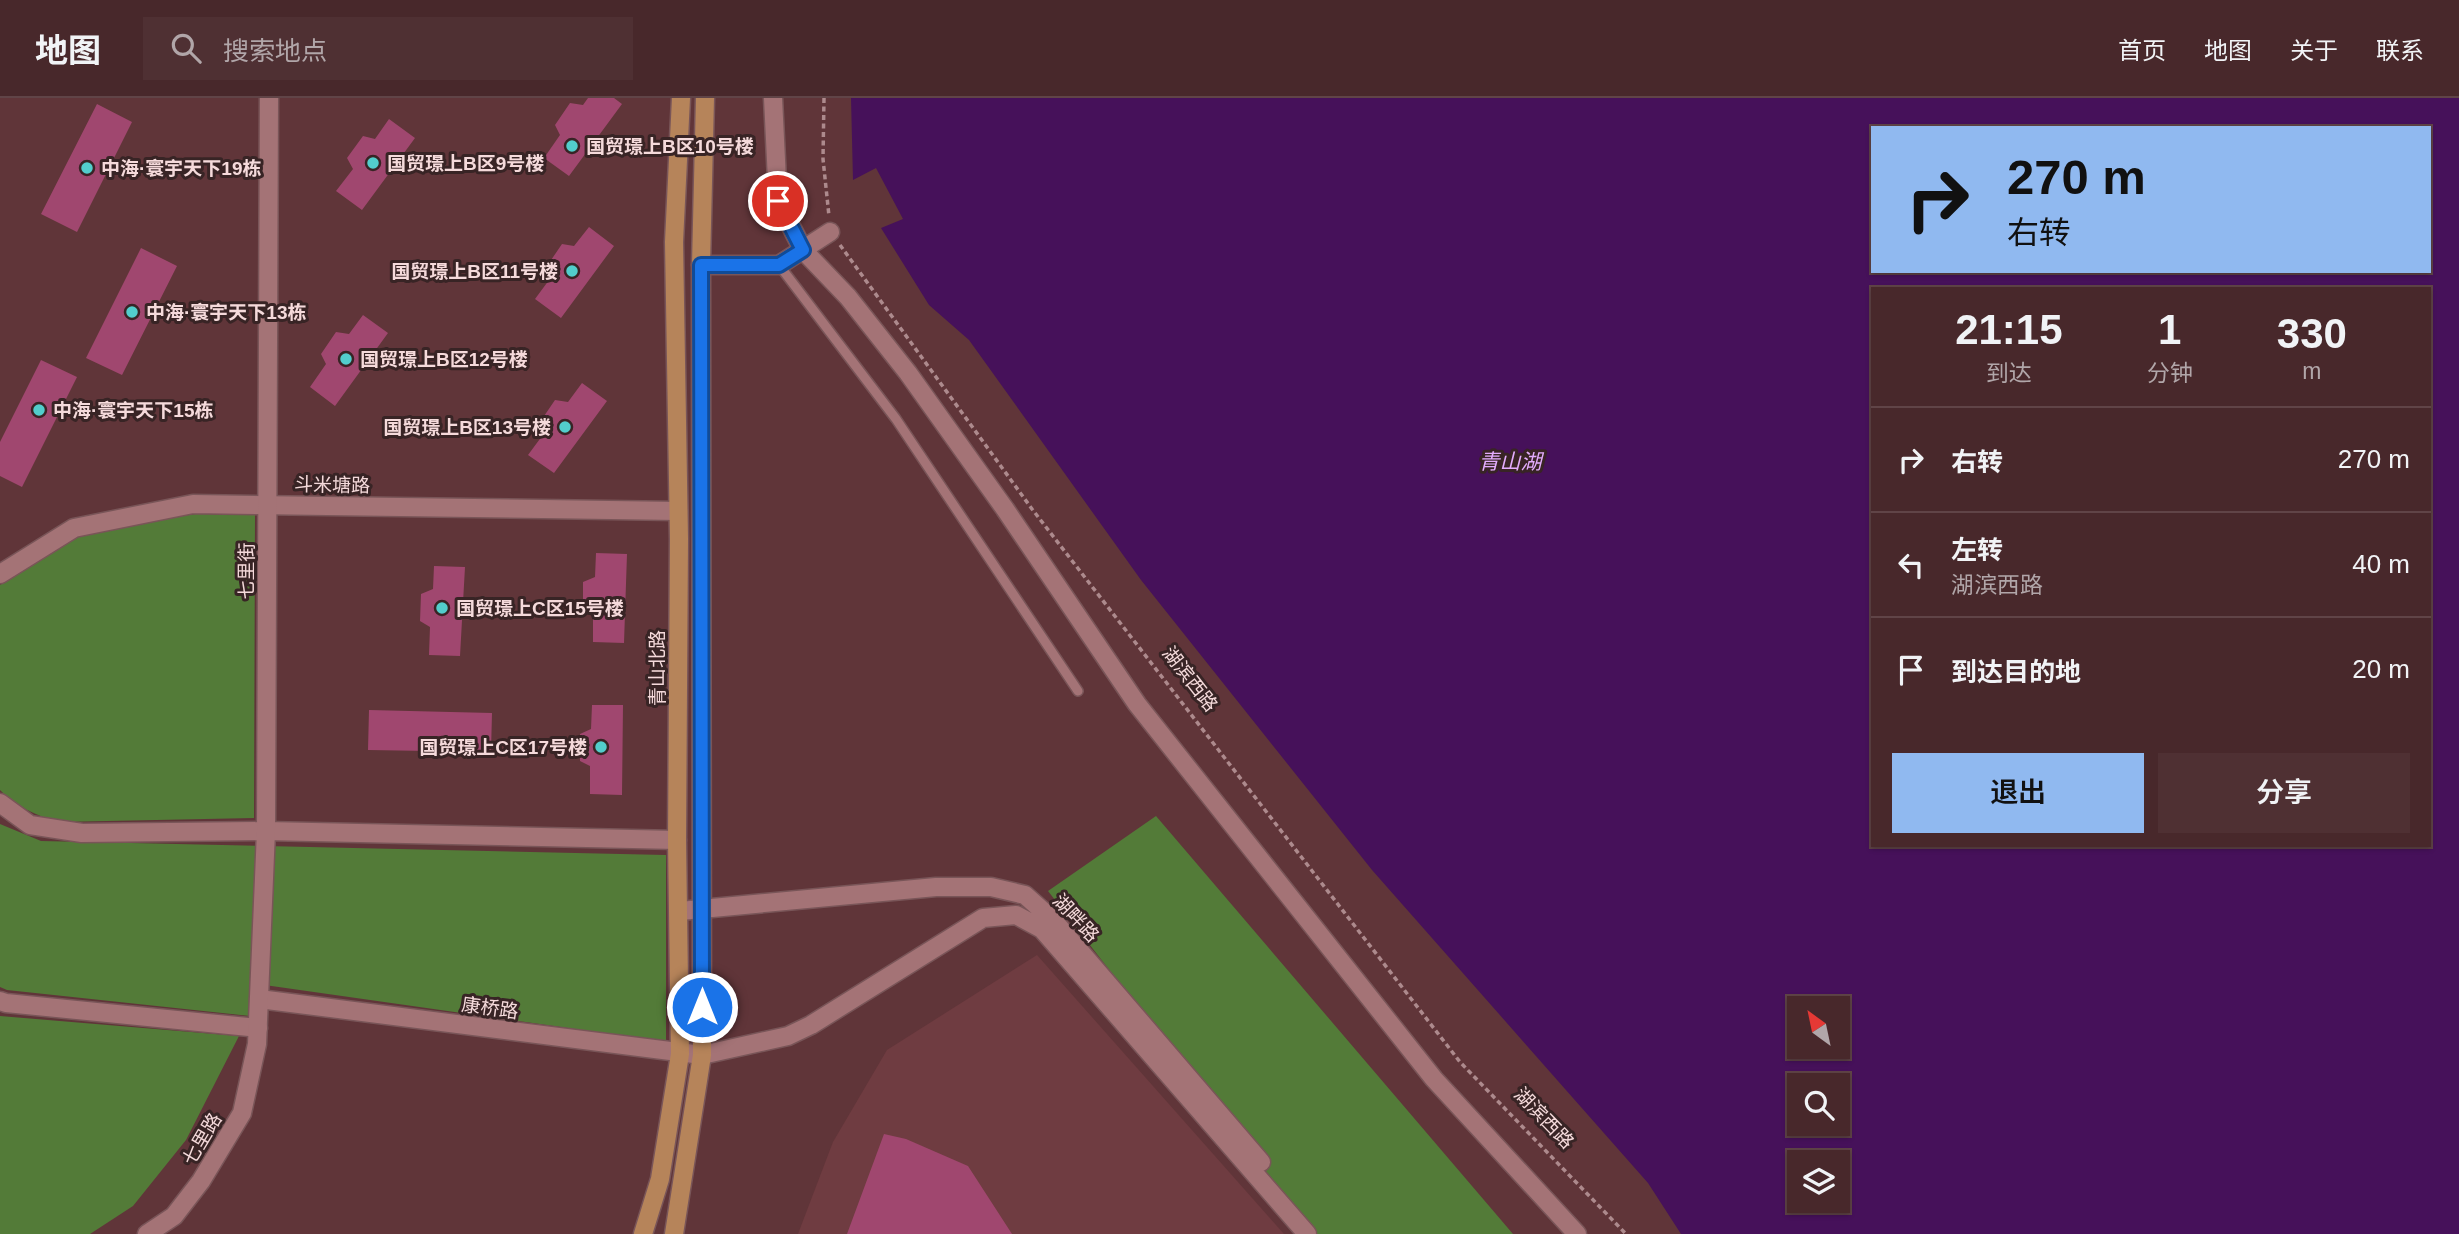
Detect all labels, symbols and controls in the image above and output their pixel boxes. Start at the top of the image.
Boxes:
search box [143,17,633,80]
icon: search [167,29,205,67]
text: 地图 [35,32,101,69]
text: 搜索地点 [223,36,327,66]
text: 首页 [2118,37,2166,64]
text: 地图 [2204,37,2252,64]
text: 关于 [2290,37,2338,64]
text: 联系 [2376,37,2424,64]
place label: 国贸璟上B区10号楼 [586,136,754,157]
marker: 国贸璟上B区10号楼 [564,138,580,154]
text: 270 m [2007,150,2146,204]
place label: 国贸璟上B区9号楼 [387,153,544,174]
icon: right [1892,154,1983,245]
marker: 国贸璟上B区9号楼 [365,155,381,171]
place label: 中海·寰宇天下19栋 [101,158,261,179]
marker: 中海·寰宇天下19栋 [79,160,95,176]
pin [748,171,808,231]
icon: arrive [759,182,797,220]
text: 右转 [2007,215,2071,251]
place label: 国贸璟上B区11号楼 [391,261,558,282]
marker: 国贸璟上B区11号楼 [564,263,580,279]
place label: 中海·寰宇天下13栋 [146,302,306,323]
marker: 中海·寰宇天下13栋 [124,304,140,320]
text: 21:15 [1955,306,2063,353]
text: 1 [2158,306,2181,353]
text: 330 [2277,310,2347,357]
place label: 国贸璟上B区12号楼 [360,349,528,370]
marker: 国贸璟上B区12号楼 [338,351,354,367]
text: m [2302,358,2321,384]
text: 到达 [1986,360,2032,386]
text: 分钟 [2147,360,2193,386]
place label: 中海·寰宇天下15栋 [53,400,213,421]
marker: 中海·寰宇天下15栋 [31,402,47,418]
place label: 国贸璟上B区13号楼 [383,417,551,438]
marker: 国贸璟上B区13号楼 [557,419,573,435]
icon: right [1892,441,1930,479]
text: 270 m [2338,444,2410,474]
text: 右转 [1951,447,2003,477]
water label: 青山湖 [1479,450,1544,473]
street label: 斗米塘路 [294,474,370,496]
text: 左转 [1951,535,2003,565]
street label: 七里街 [236,542,257,600]
icon: left [1892,546,1930,584]
text: 40 m [2352,549,2410,579]
text: 湖滨西路 [1951,572,2043,598]
place label: 国贸璟上C区15号楼 [456,598,624,619]
marker: 国贸璟上C区15号楼 [434,600,450,616]
street label: 青山北路 [647,630,668,706]
street label: 湖滨西路 [1158,643,1222,715]
icon: arrive [1892,651,1930,689]
text: 20 m [2352,654,2410,684]
text: 到达目的地 [1951,657,2081,687]
place label: 国贸璟上C区17号楼 [419,737,587,758]
marker: 国贸璟上C区17号楼 [593,739,609,755]
button: 退出 [1892,753,2144,833]
button: 分享 [2158,753,2410,833]
street label: 湖畔路 [1049,890,1103,946]
position arrow [665,970,739,1044]
street label: 康桥路 [460,994,520,1022]
north arrow [1787,996,1850,1059]
map controls [1787,996,1850,1213]
button: search [1787,1073,1850,1136]
street label: 湖滨西路 [1510,1083,1578,1153]
street label: 七里路 [178,1109,226,1169]
button: layers [1787,1150,1850,1213]

